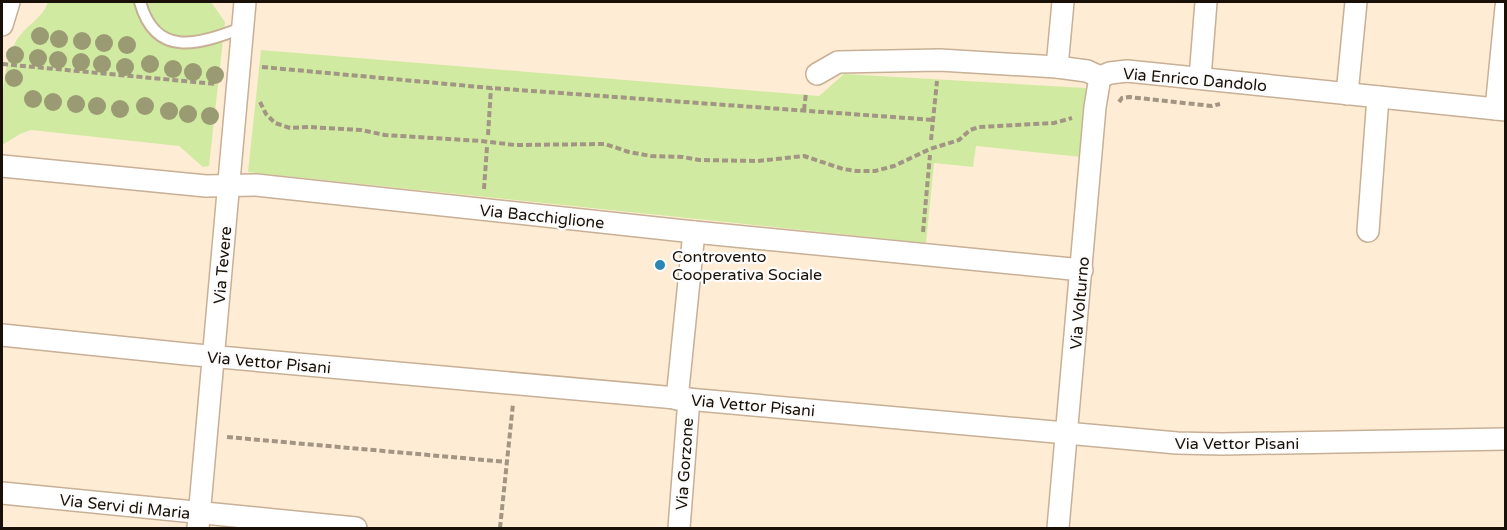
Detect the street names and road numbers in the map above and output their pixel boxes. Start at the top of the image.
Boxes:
street label: Via Enrico Dandolo [1122,64,1268,96]
street label: Via Bacchiglione [478,200,605,233]
street label: Via Tevere [210,225,236,305]
street label: Via Volturno [1066,256,1094,351]
street label: Via Vettor Pisani [206,348,332,378]
street label: Via Vettor Pisani [690,391,816,421]
street label: Via Gorzone [672,417,698,511]
street label: Via Vettor Pisani [1175,434,1299,454]
street label: Via Servi di Maria [58,490,191,524]

